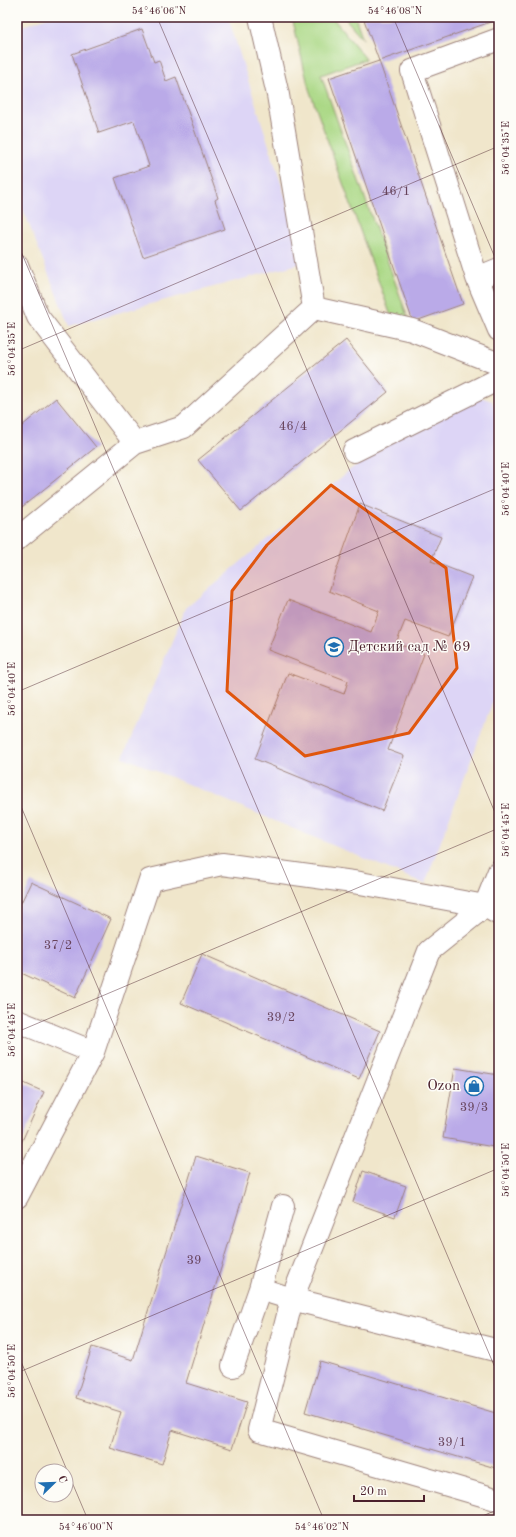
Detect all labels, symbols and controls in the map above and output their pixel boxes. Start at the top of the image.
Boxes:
text: 54°46'06"N [132,6,187,16]
text: 54°46'08"N [368,6,423,16]
text: 56°04'35"E [501,121,511,175]
house number: 46/1 [382,185,410,198]
text: 56°04'35"E [7,322,17,376]
house number: 46/4 [279,420,307,433]
text: 56°04'40"E [501,462,511,516]
school or university icon: Детский сад № 69 [323,636,345,658]
place label: Детский сад № 69 [348,640,471,655]
text: 56°04'40"E [7,662,17,716]
text: 56°04'45"E [501,803,511,857]
house number: 37/2 [44,939,72,952]
text: 56°04'45"E [7,1003,17,1057]
house number: 39/2 [267,1011,295,1024]
shop icon: Ozon [463,1075,485,1097]
place label: Ozon [427,1079,460,1094]
house number: 39/3 [460,1101,488,1114]
text: 56°04'50"E [501,1143,511,1197]
house number: 39 [186,1254,202,1267]
text: 56°04'50"E [7,1344,17,1398]
house number: 39/1 [438,1436,466,1449]
north arrow [34,1463,74,1503]
text: С [55,1474,68,1485]
scale bar [354,1477,424,1503]
text: 20 m [360,1486,387,1498]
text: 54°46'00"N [59,1522,114,1532]
text: 54°46'02"N [295,1522,350,1532]

